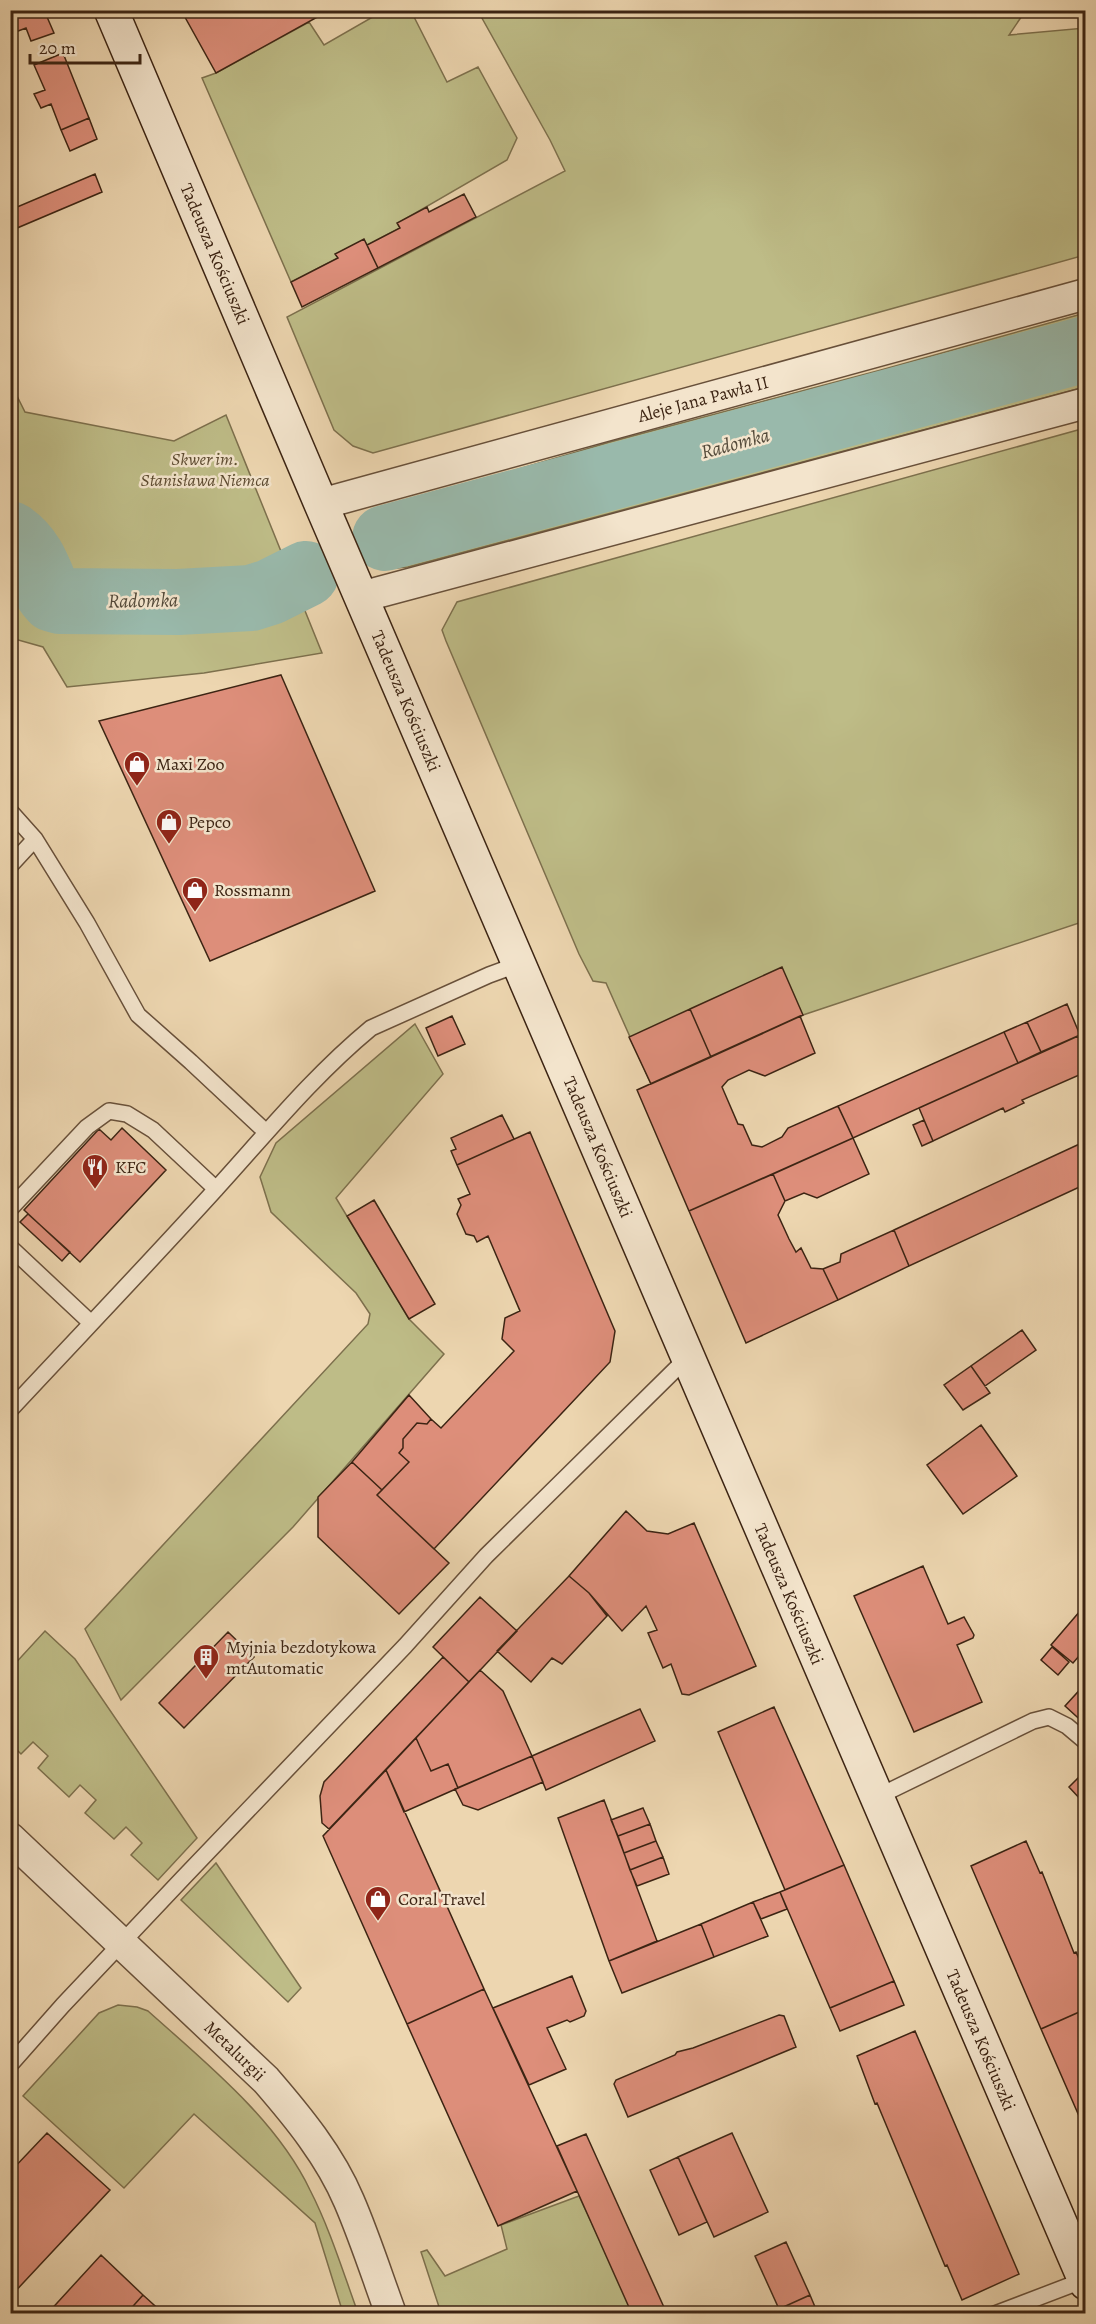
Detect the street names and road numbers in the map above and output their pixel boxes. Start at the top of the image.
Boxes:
street label: Tadeusza Kościuszki [174,180,256,328]
street label: Aleje Jana Pawła II [634,370,771,428]
street label: Tadeusza Kościuszki [365,627,447,775]
street label: Tadeusza Kościuszki [557,1073,639,1221]
street label: Tadeusza Kościuszki [748,1520,830,1668]
street label: Tadeusza Kościuszki [940,1966,1022,2114]
street label: Metalurgii [199,2015,271,2087]

